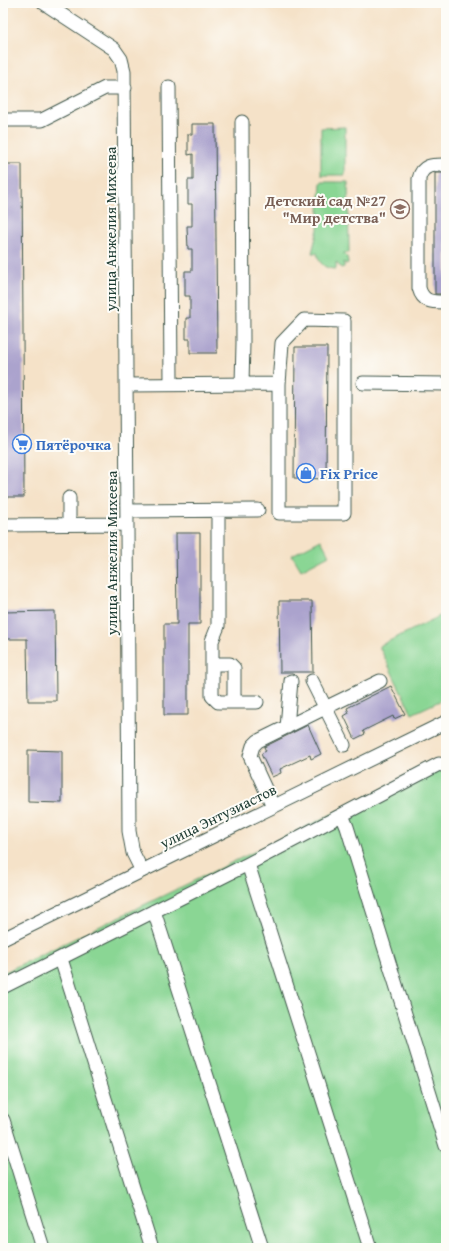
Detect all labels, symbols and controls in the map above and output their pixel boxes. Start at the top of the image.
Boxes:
street label: улица Анжелия Михеева [100,146,121,312]
place label: Детский сад №27 "Мир детства" [264,190,386,228]
school or university icon: Детский сад №27 "Мир детства" [389,198,411,220]
supermarket icon: Пятёрочка [11,433,33,455]
place label: Пятёрочка [36,434,112,455]
shop icon: Fix Price [295,462,317,484]
place label: Fix Price [320,463,378,484]
street label: улица Анжелия Михеева [101,470,122,636]
street label: улица Энтузиастов [155,779,280,854]

